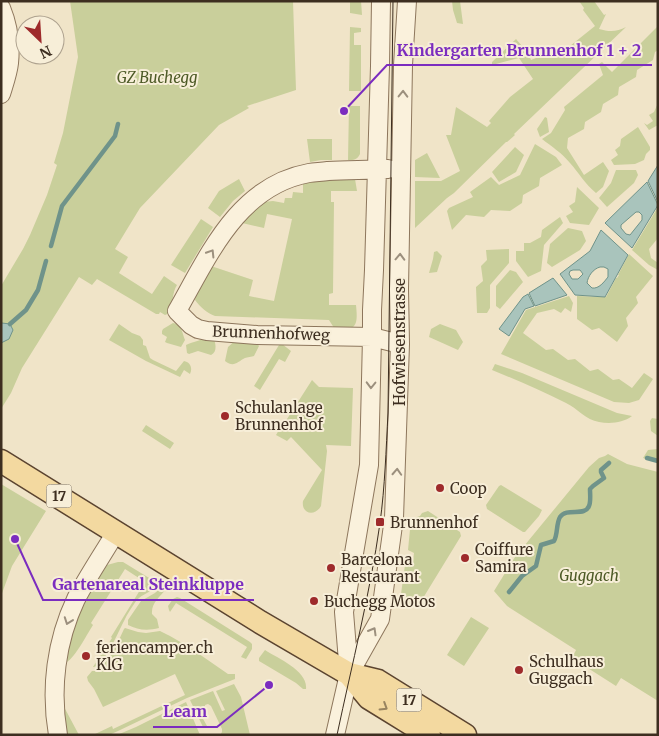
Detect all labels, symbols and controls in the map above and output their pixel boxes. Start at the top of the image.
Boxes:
north arrow [15,15,65,65]
callout: Kindergarten Brunnenhof 1 + 2 [387,34,652,65]
text: Kindergarten Brunnenhof 1 + 2 [396,40,642,60]
text: N [37,41,54,62]
park label: GZ Buchegg [117,68,197,87]
one-way arrow [398,90,408,98]
one-way arrow [205,249,214,258]
one-way arrow [395,252,405,260]
street label: Hofwiesenstrasse [390,278,409,406]
street label: Brunnenhofweg [212,321,330,345]
one-way arrow [366,382,376,390]
place label: Schulanlage Brunnenhof [235,398,324,434]
marker: Schulanlage Brunnenhof [219,410,231,422]
one-way arrow [391,467,402,475]
place label: Coop [450,479,487,498]
marker: Coop [434,482,446,494]
road number: 17 [46,484,72,508]
place label: Brunnenhof [390,513,479,532]
marker: Brunnenhof [374,516,386,528]
place label: Coiffure Samira [475,540,533,576]
place label: Barcelona Restaurant [341,550,420,586]
marker: Coiffure Samira [459,552,471,564]
marker: Barcelona Restaurant [325,562,337,574]
park label: Guggach [559,566,619,585]
callout: Gartenareal Steinkluppe [43,569,254,600]
text: Gartenareal Steinkluppe [52,574,244,594]
place label: Buchegg Motos [324,592,435,611]
marker: Buchegg Motos [308,595,320,607]
one-way arrow [64,616,74,625]
one-way arrow [367,628,377,637]
place label: feriencamper.ch KlG [96,638,213,674]
marker: feriencamper.ch KlG [80,650,92,662]
place label: Schulhaus Guggach [529,652,604,688]
marker: Schulhaus Guggach [513,664,525,676]
road number: 17 [396,688,422,712]
callout: Leam [153,696,217,727]
one-way arrow [378,700,387,710]
text: Leam [163,701,207,721]

